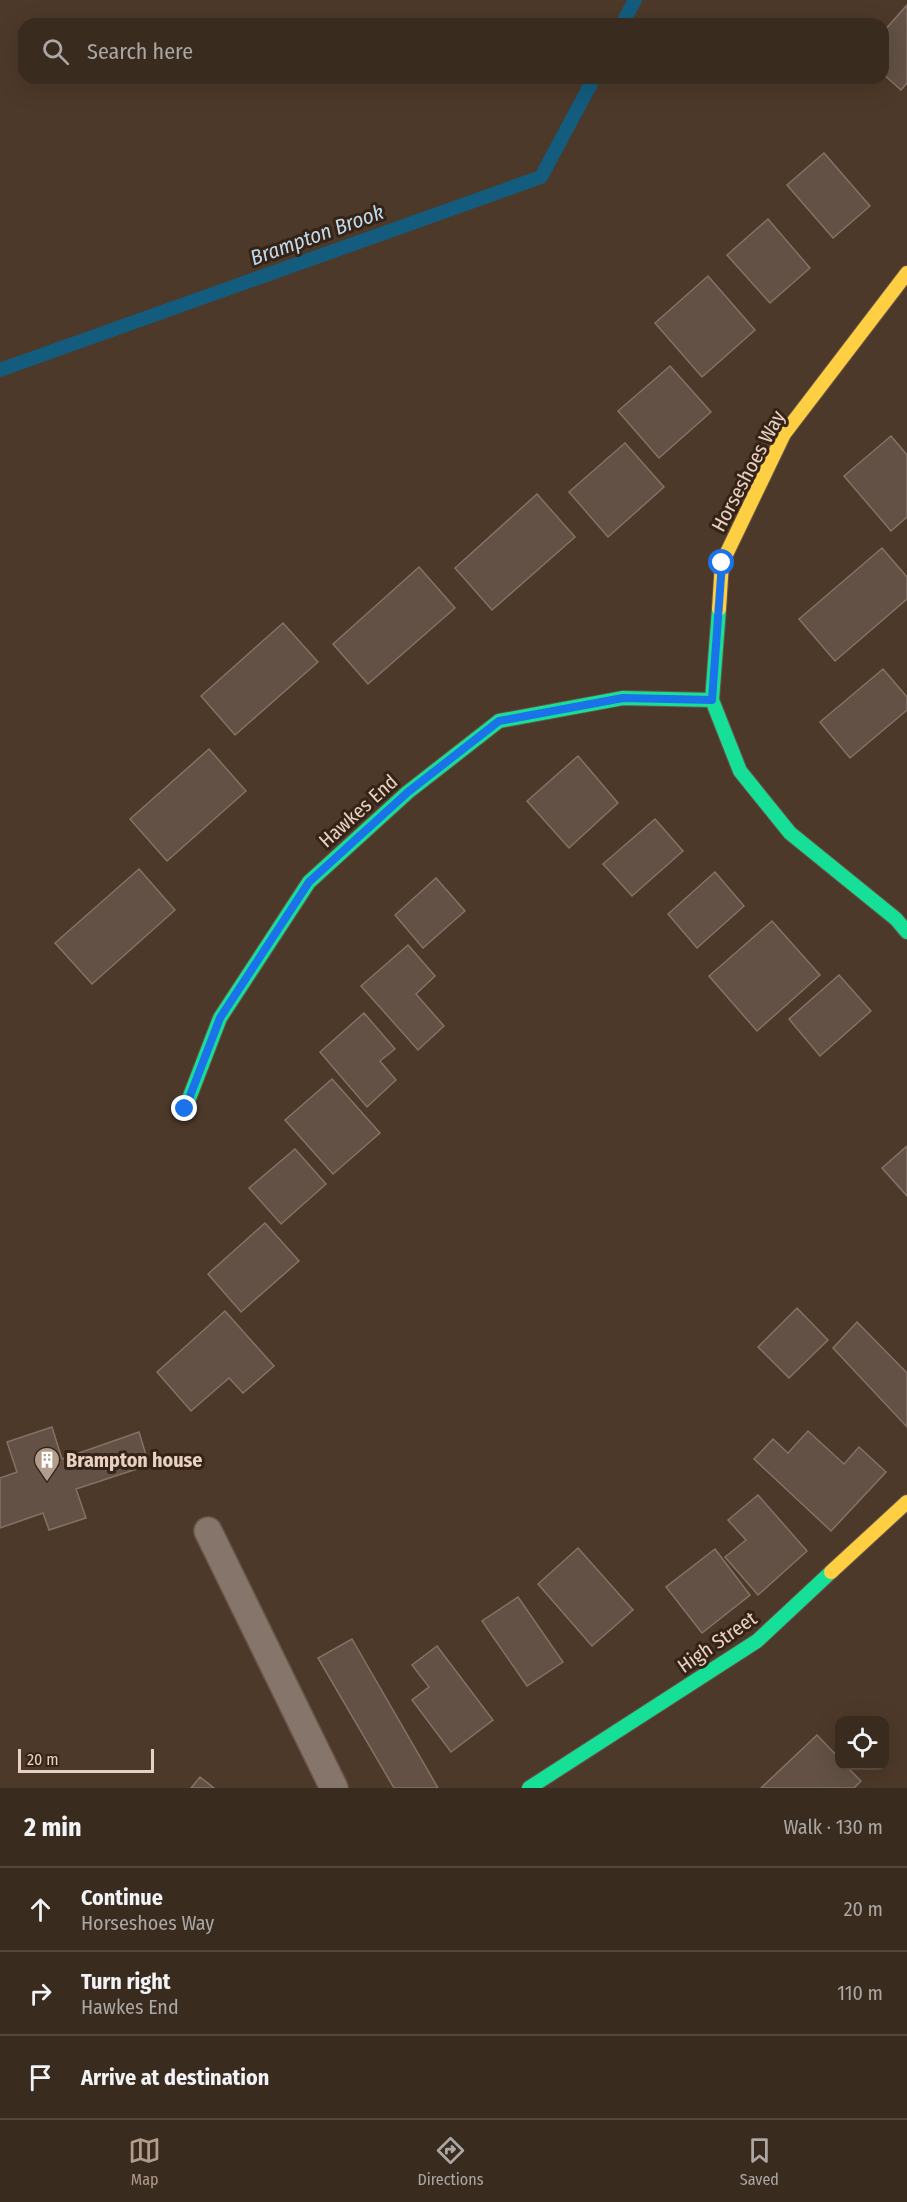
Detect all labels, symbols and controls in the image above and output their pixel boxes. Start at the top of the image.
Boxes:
search box [18,18,889,84]
icon: search [39,35,72,68]
text: Search here [87,38,193,65]
water label: Brampton Brook [247,199,387,271]
street label: Horseshoes Way [706,406,790,535]
route start [708,549,734,575]
street label: Hawkes End [314,769,402,853]
route end [171,1095,197,1121]
building icon: Brampton house [32,1445,62,1483]
place label: Brampton house [66,1448,202,1472]
street label: High Street [673,1606,762,1678]
map controls [835,1716,889,1770]
button: locate [835,1716,889,1770]
scale bar [18,1746,154,1774]
text: 20 m [27,1750,58,1769]
text: 2 min [24,1812,82,1843]
text: Walk · 130 m [783,1815,883,1839]
text: Continue [81,1884,163,1911]
icon: ahead [24,1893,57,1926]
text: 20 m [844,1897,883,1921]
text: Horseshoes Way [81,1911,214,1935]
text: Turn right [81,1968,170,1995]
icon: right [24,1977,57,2010]
text: 110 m [837,1981,883,2005]
text: Hawkes End [81,1995,179,2019]
icon: arrive [24,2061,57,2094]
text: Arrive at destination [81,2064,269,2091]
tab: Map [128,2134,161,2189]
tab: Directions [417,2134,484,2189]
tab: Saved [740,2134,779,2189]

